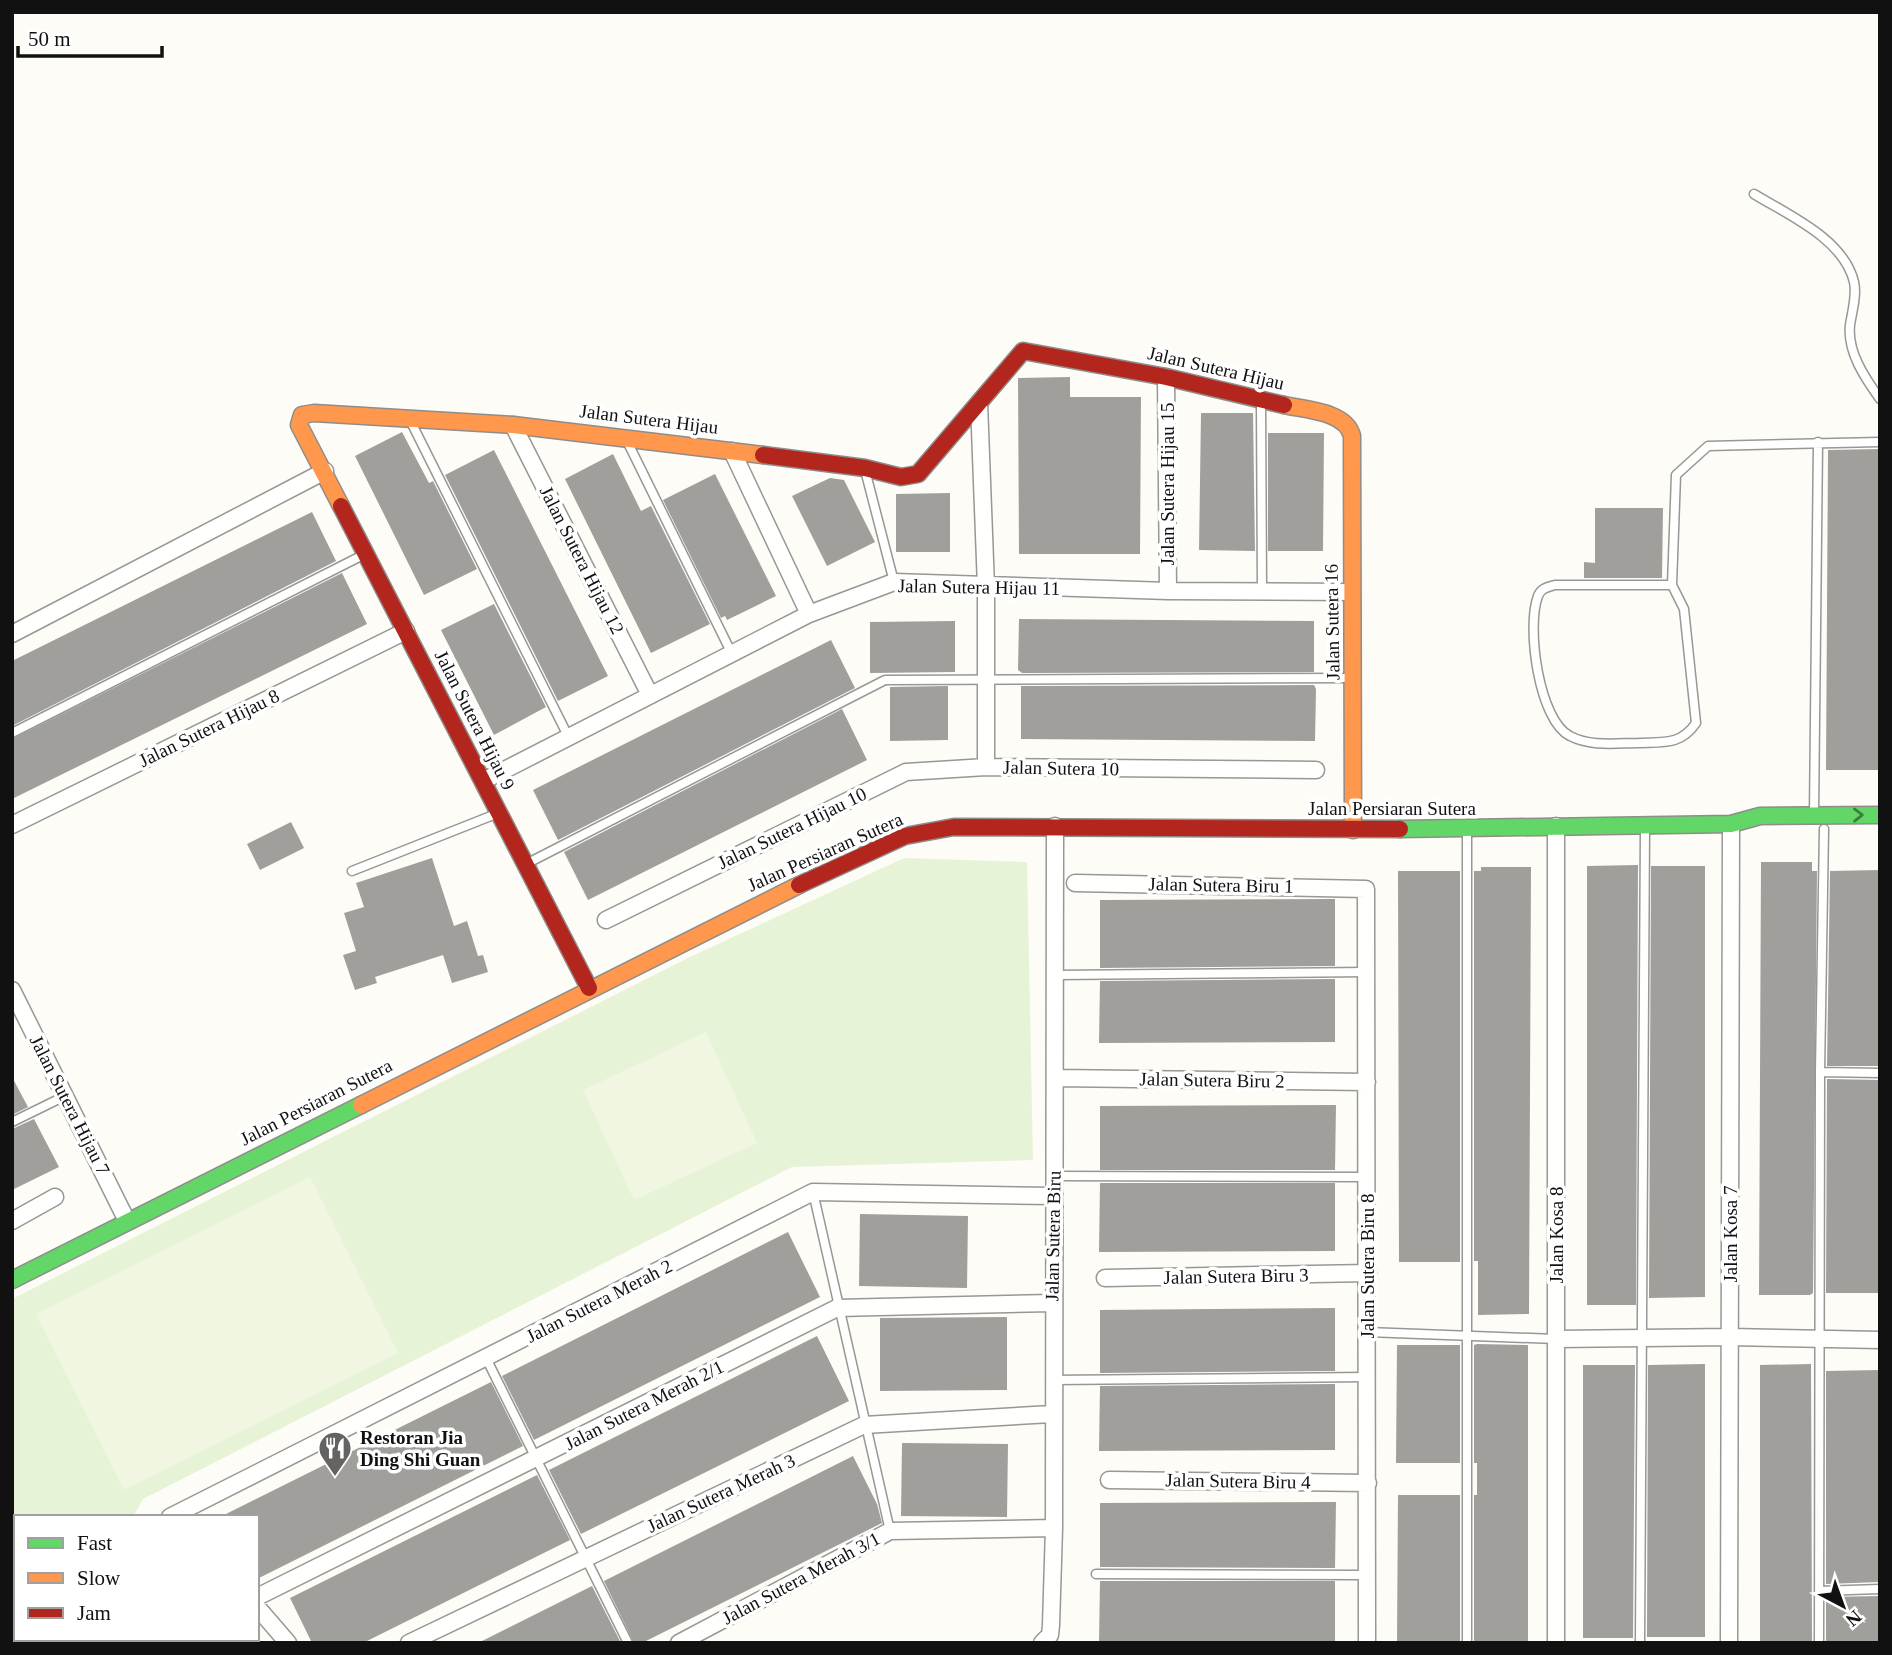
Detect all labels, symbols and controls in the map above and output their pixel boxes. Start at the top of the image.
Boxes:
scale bar [18,14,161,58]
text: 50 m [28,27,71,51]
street label: Jalan Sutera Hijau [1146,342,1287,394]
street label: Jalan Sutera Hijau [579,400,720,438]
street label: Jalan Sutera Hijau 15 [1157,402,1178,566]
street label: Jalan Sutera Hijau 12 [536,483,628,637]
street label: Jalan Sutera 16 [1320,564,1344,680]
street label: Jalan Sutera Hijau 11 [898,575,1060,599]
street label: Jalan Sutera Hijau 9 [431,647,519,793]
street label: Jalan Sutera Hijau 8 [135,685,283,771]
street label: Jalan Sutera 10 [1003,756,1119,780]
street label: Jalan Sutera Hijau 10 [714,783,870,873]
street label: Jalan Persiaran Sutera [1308,798,1476,819]
one-way arrow [1854,807,1864,823]
street label: Jalan Persiaran Sutera [744,808,906,896]
street label: Jalan Sutera Biru 1 [1148,873,1294,897]
street label: Jalan Sutera Hijau 7 [26,1032,114,1178]
street label: Jalan Persiaran Sutera [236,1054,396,1149]
street label: Jalan Sutera Biru 2 [1139,1068,1285,1092]
street label: Jalan Sutera Biru [1041,1170,1065,1302]
street label: Jalan Kosa 7 [1720,1185,1741,1283]
street label: Jalan Kosa 8 [1546,1186,1567,1284]
street label: Jalan Sutera Biru 8 [1357,1193,1378,1339]
street label: Jalan Sutera Merah 2 [523,1255,675,1347]
street label: Jalan Sutera Biru 3 [1163,1264,1309,1288]
street label: Jalan Sutera Merah 2/1 [561,1356,727,1454]
place label: Restoran Jia Ding Shi Guan [360,1427,481,1470]
restaurant icon: Restoran Jia Ding Shi Guan [316,1429,354,1478]
street label: Jalan Sutera Merah 3 [644,1449,798,1537]
street label: Jalan Sutera Biru 4 [1165,1469,1311,1493]
legend [14,1515,259,1641]
street label: Jalan Sutera Merah 3/1 [719,1527,883,1629]
text: Fast [77,1531,112,1555]
text: Slow [77,1566,121,1590]
north arrow [1808,1571,1878,1641]
text: Jam [77,1601,111,1625]
text: N [1842,1606,1866,1631]

